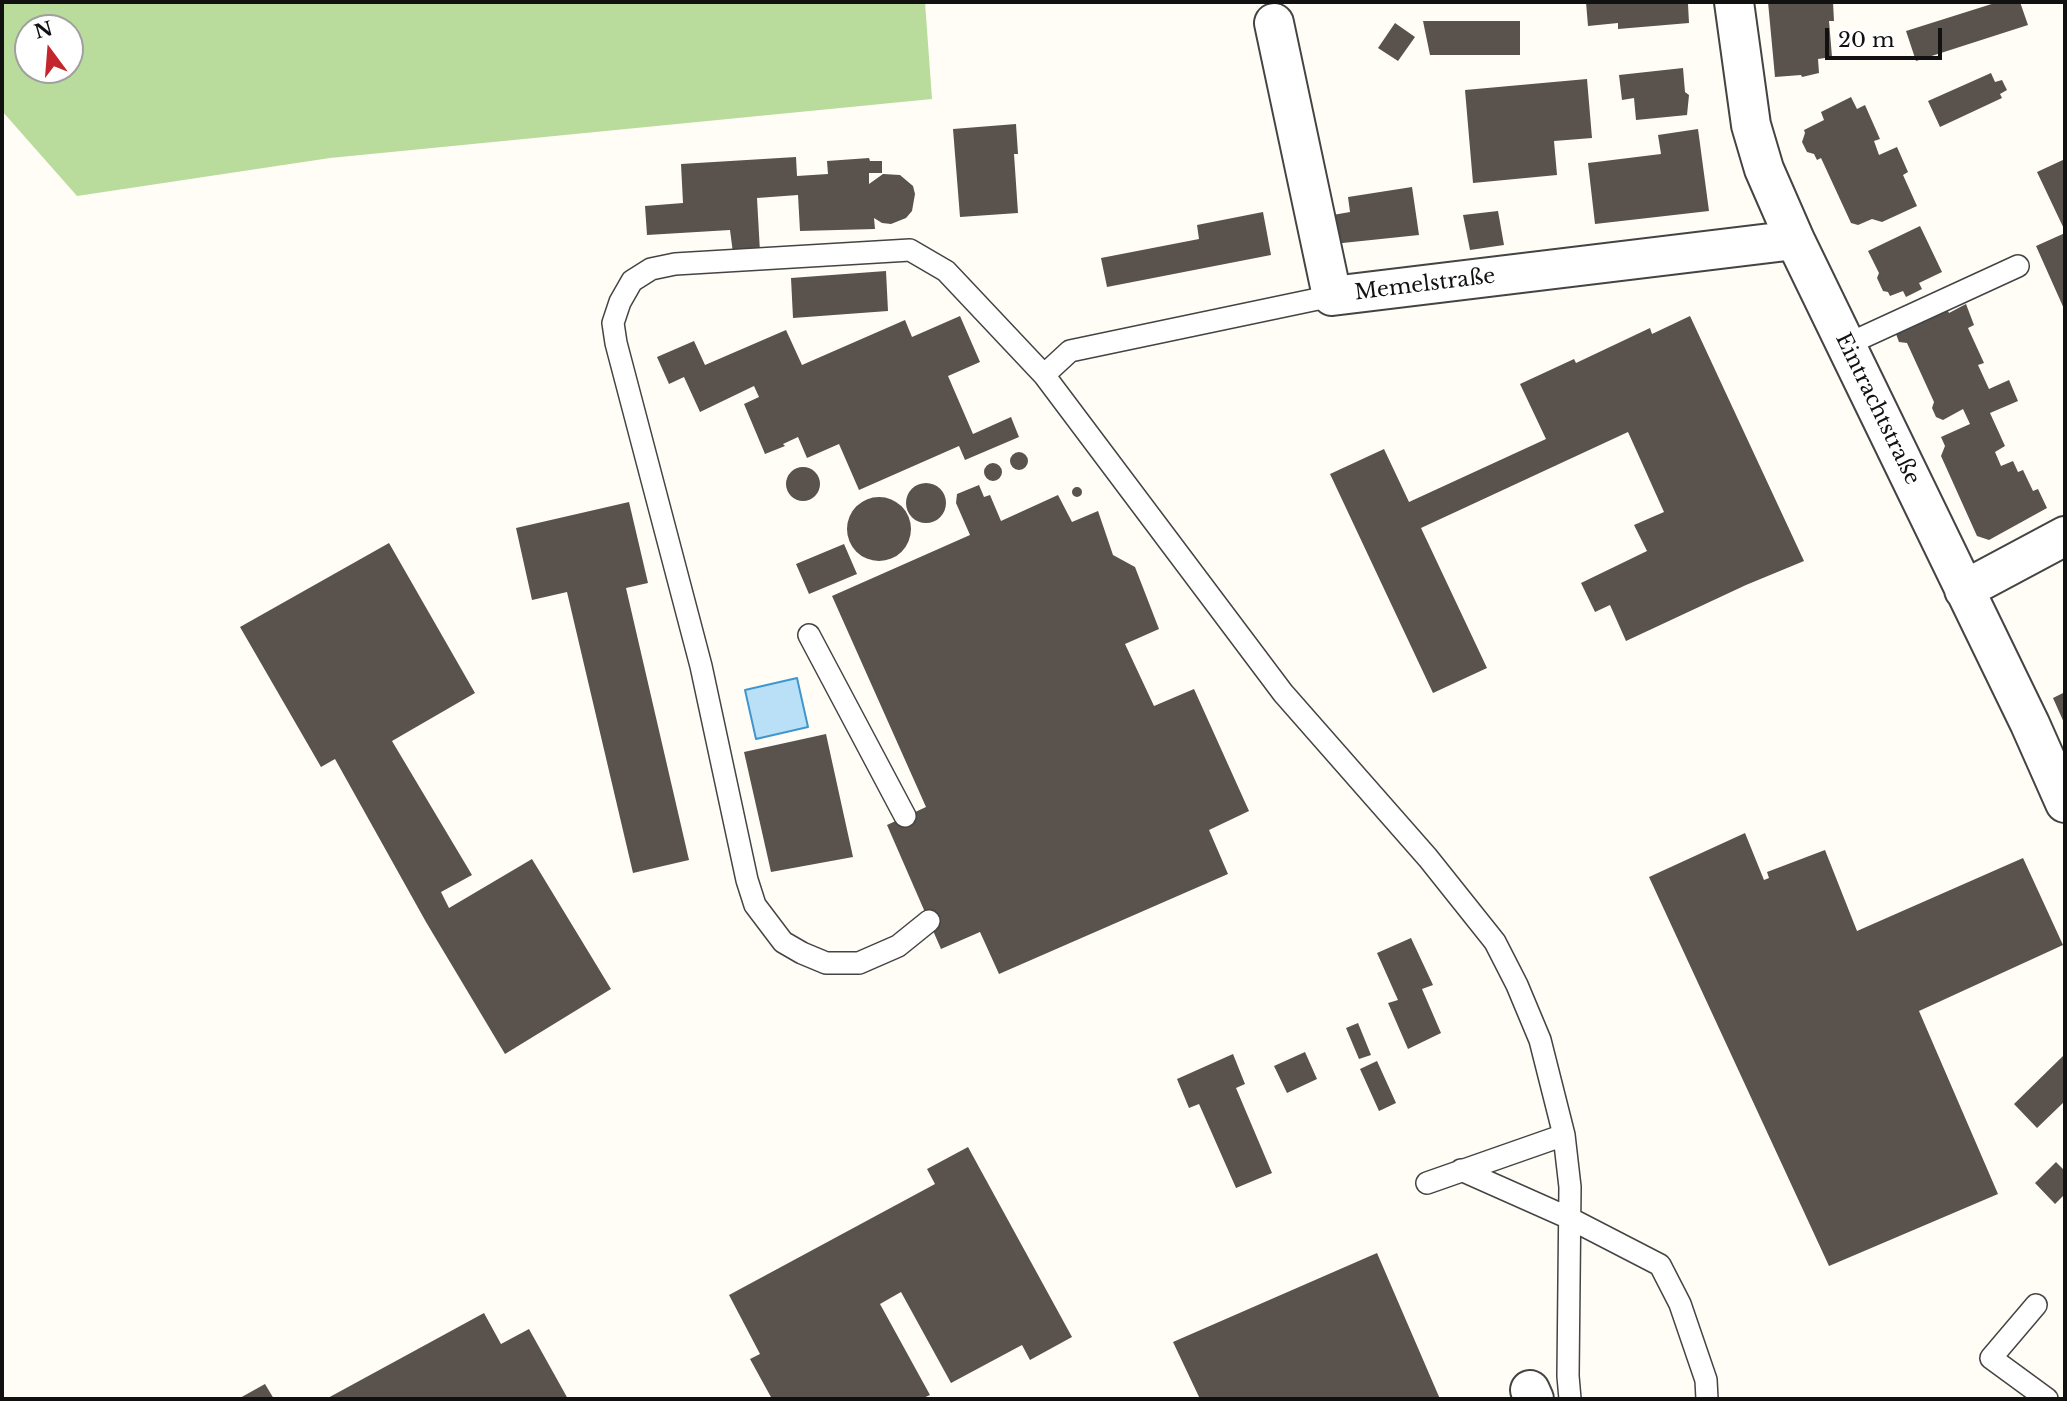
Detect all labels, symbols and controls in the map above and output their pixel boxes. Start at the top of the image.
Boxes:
north arrow [14,14,84,84]
scale bar [1829,14,1946,58]
text: N [32,17,55,44]
text: 20 m [1838,27,1895,53]
street label: Memelstraße [1353,264,1497,306]
street label: Eintrachtstraße [1829,329,1925,489]

